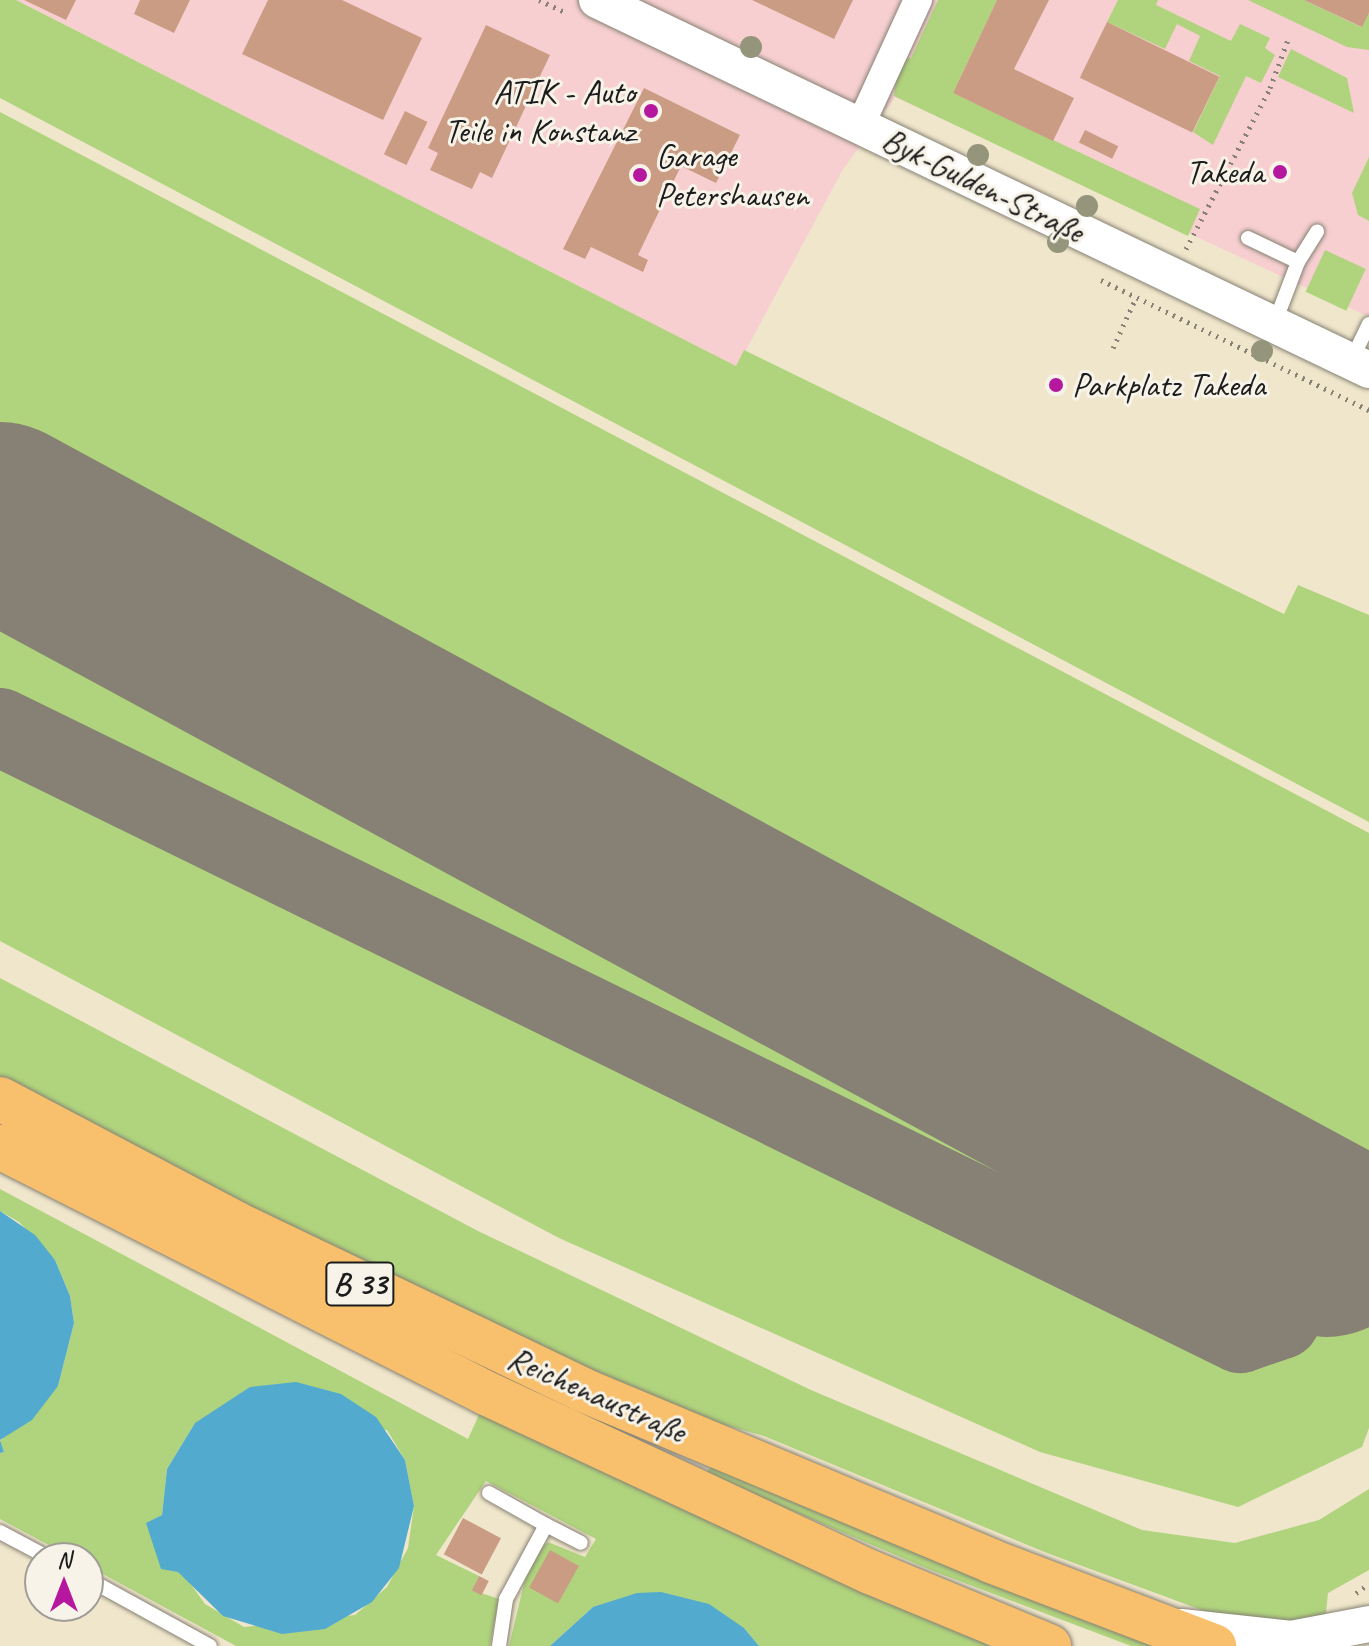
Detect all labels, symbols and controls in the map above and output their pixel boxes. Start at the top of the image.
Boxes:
place label: ATIK - Auto Teile in Konstanz [445,71,635,150]
marker: ATIK - Auto Teile in Konstanz [642,102,660,120]
street label: Byk-Gulden-Straße [876,119,1090,251]
place label: Garage Petershausen [656,135,809,214]
place label: Takeda [1186,152,1264,192]
marker: Takeda [1271,163,1289,181]
marker: Garage Petershausen [631,166,649,184]
place label: Parkplatz Takeda [1072,365,1266,405]
marker: Parkplatz Takeda [1047,376,1065,394]
road number: B 33 [324,1256,396,1312]
street label: Reichenaustraße [502,1337,692,1451]
north arrow [24,1542,104,1622]
text: N [57,1546,71,1574]

